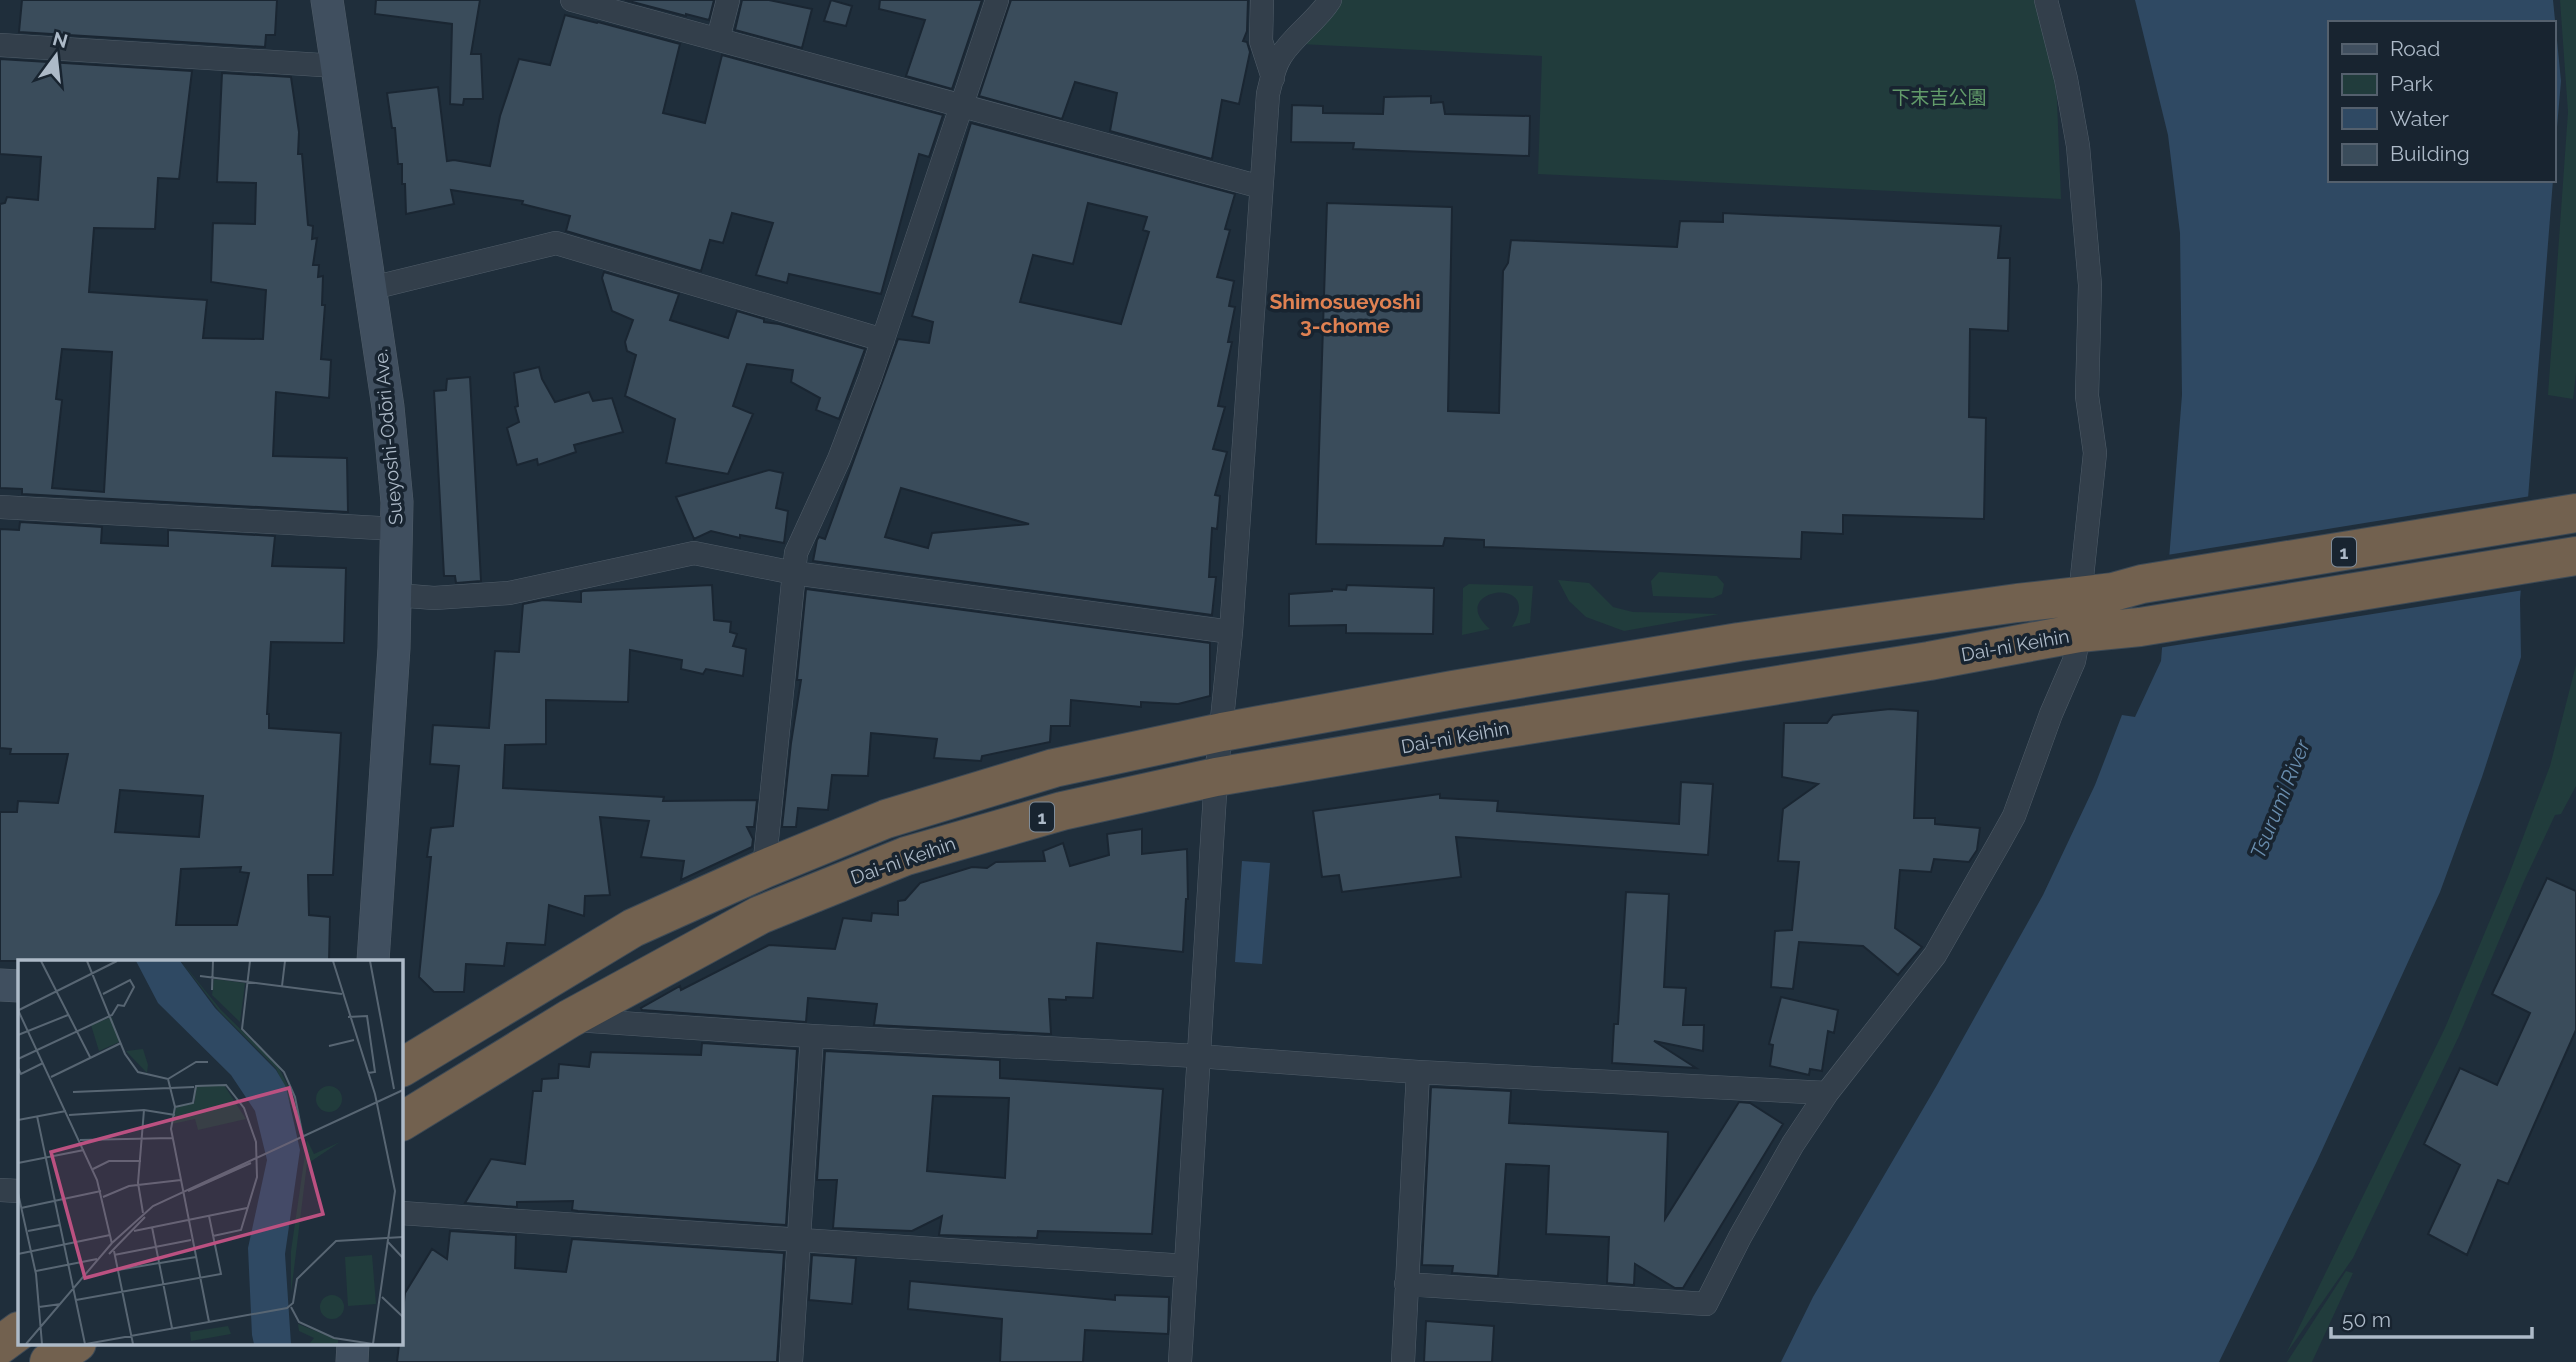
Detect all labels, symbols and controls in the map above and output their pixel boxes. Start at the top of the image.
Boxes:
north arrow [21,21,91,91]
legend [2328,21,2555,182]
text: N [51,27,70,52]
text: Road [2390,36,2440,61]
text: Park [2390,71,2433,96]
park label: 下末吉公園 [1891,86,1987,108]
text: Water [2390,106,2449,131]
text: Building [2390,141,2470,166]
district label: Shimosueyoshi 3-chome [1269,289,1421,338]
street label: Sueyoshi-Odōri Ave. [369,348,407,526]
road number: 1 [2332,538,2356,566]
street label: Dai-ni Keihin [1959,625,2071,665]
street label: Dai-ni Keihin [1399,717,1511,757]
water label: Tsurumi River [2245,735,2315,862]
road number: 1 [1030,802,1054,832]
street label: Dai-ni Keihin [848,832,958,888]
inset map [18,960,402,1344]
scale bar [2331,1296,2532,1340]
text: 50 m [2342,1307,2391,1332]

